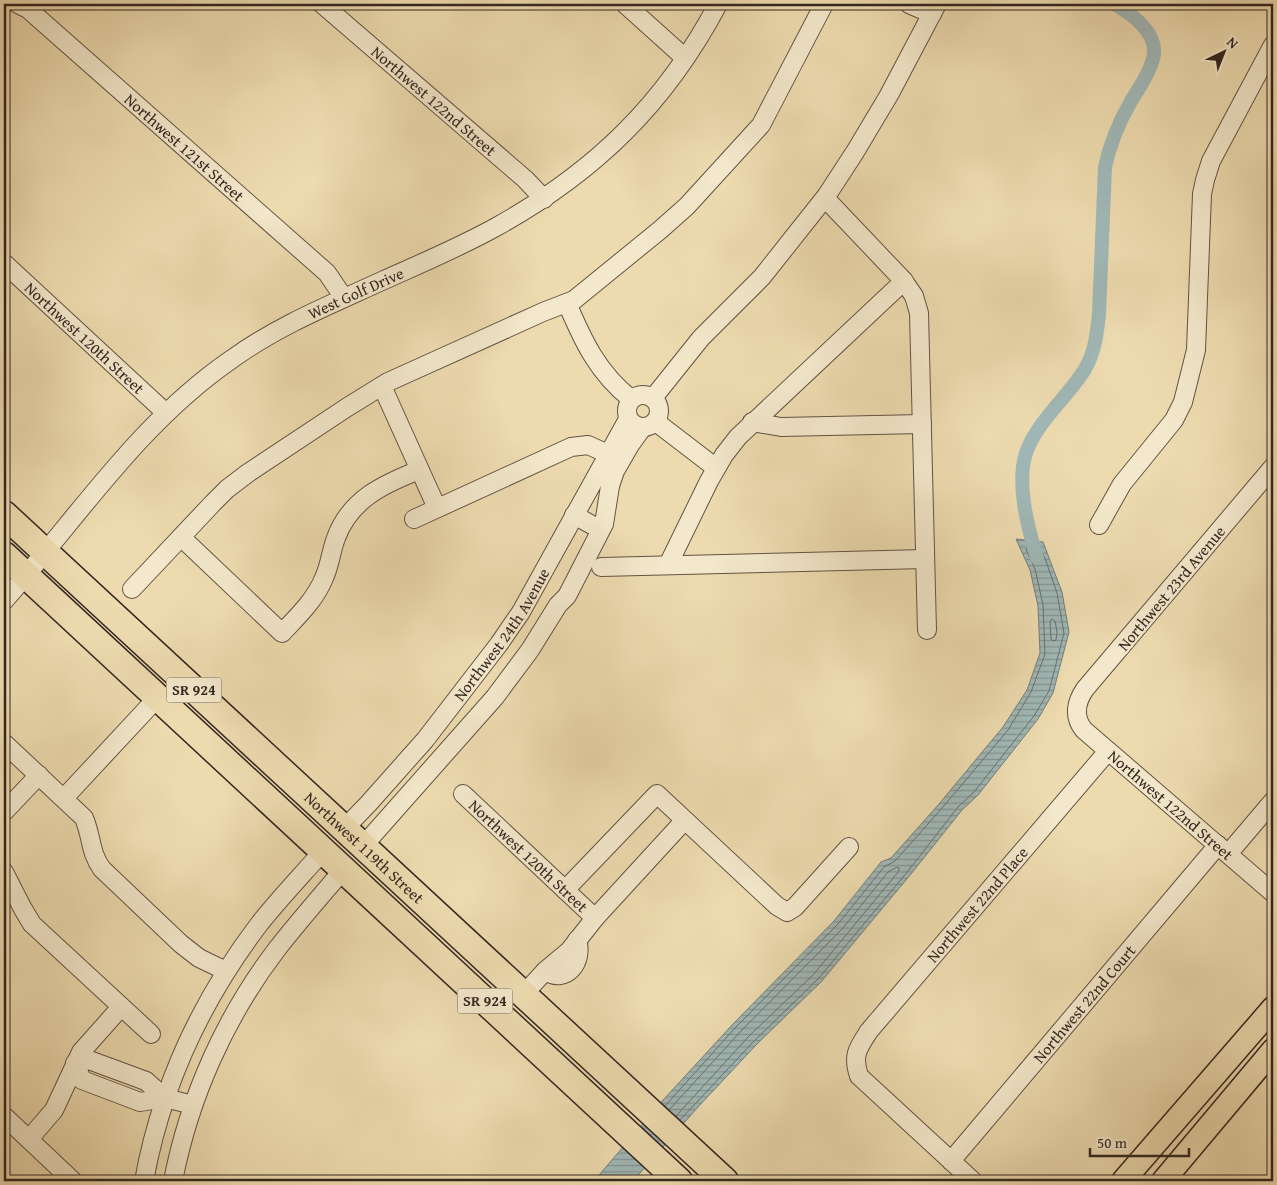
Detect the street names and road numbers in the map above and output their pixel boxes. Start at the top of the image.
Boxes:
street label: Northwest 122nd Street [366,40,502,162]
street label: Northwest 121st Street [119,88,250,207]
street label: West Golf Drive [304,261,407,325]
street label: Northwest 120th Street [19,276,150,400]
street label: Northwest 23rd Avenue [1111,520,1231,656]
street label: Northwest 24th Avenue [447,563,555,706]
road number: SR 924 [166,678,222,702]
street label: Northwest 122nd Street [1103,744,1239,866]
street label: Northwest 119th Street [299,786,430,909]
street label: Northwest 120th Street [464,794,594,918]
street label: Northwest 22nd Place [921,841,1033,968]
street label: Northwest 22nd Court [1027,939,1141,1068]
road number: SR 924 [458,988,512,1014]

